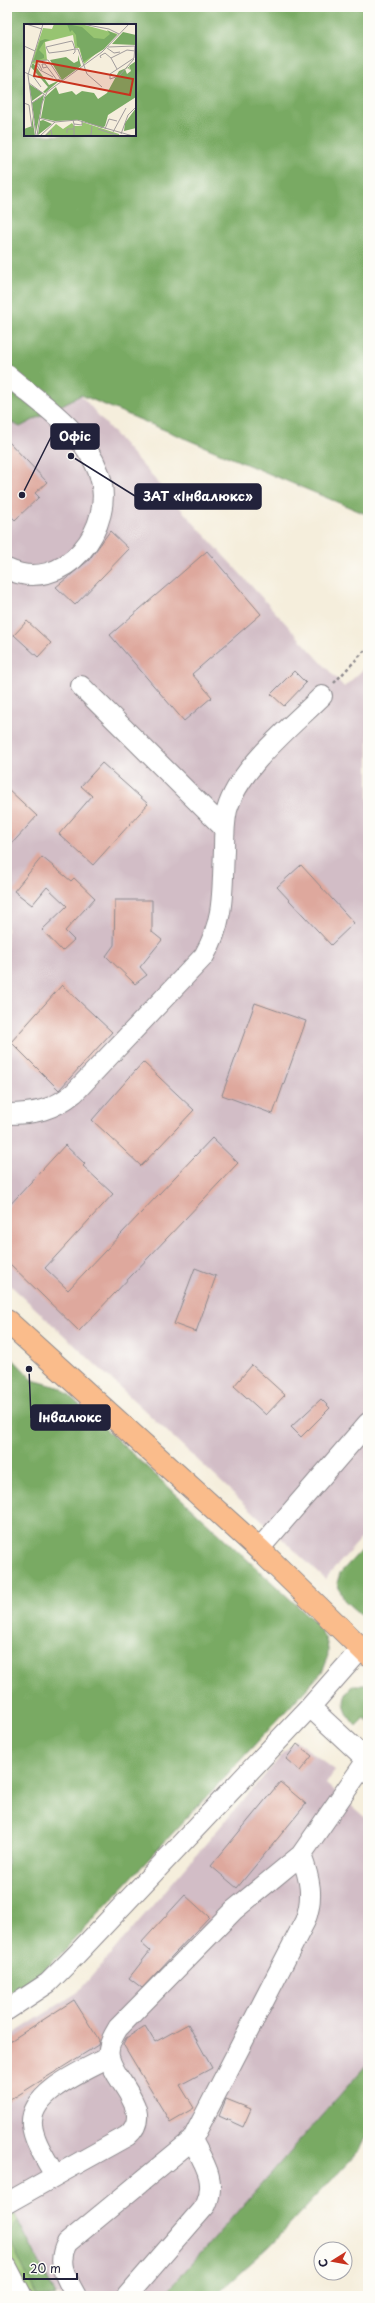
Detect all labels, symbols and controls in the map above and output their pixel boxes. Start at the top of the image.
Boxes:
inset map [24,24,136,136]
callout: Офіс [51,424,99,449]
text: Офіс [59,426,91,445]
callout: ЗАТ «Інвалюкс» [135,484,261,509]
text: ЗАТ «Інвалюкс» [142,486,253,505]
callout: Інвалюкс [31,1405,110,1430]
text: Інвалюкс [38,1407,102,1426]
north arrow [313,2241,353,2281]
scale bar [24,2255,77,2281]
text: С [314,2257,332,2269]
text: 20 m [30,2259,61,2277]

